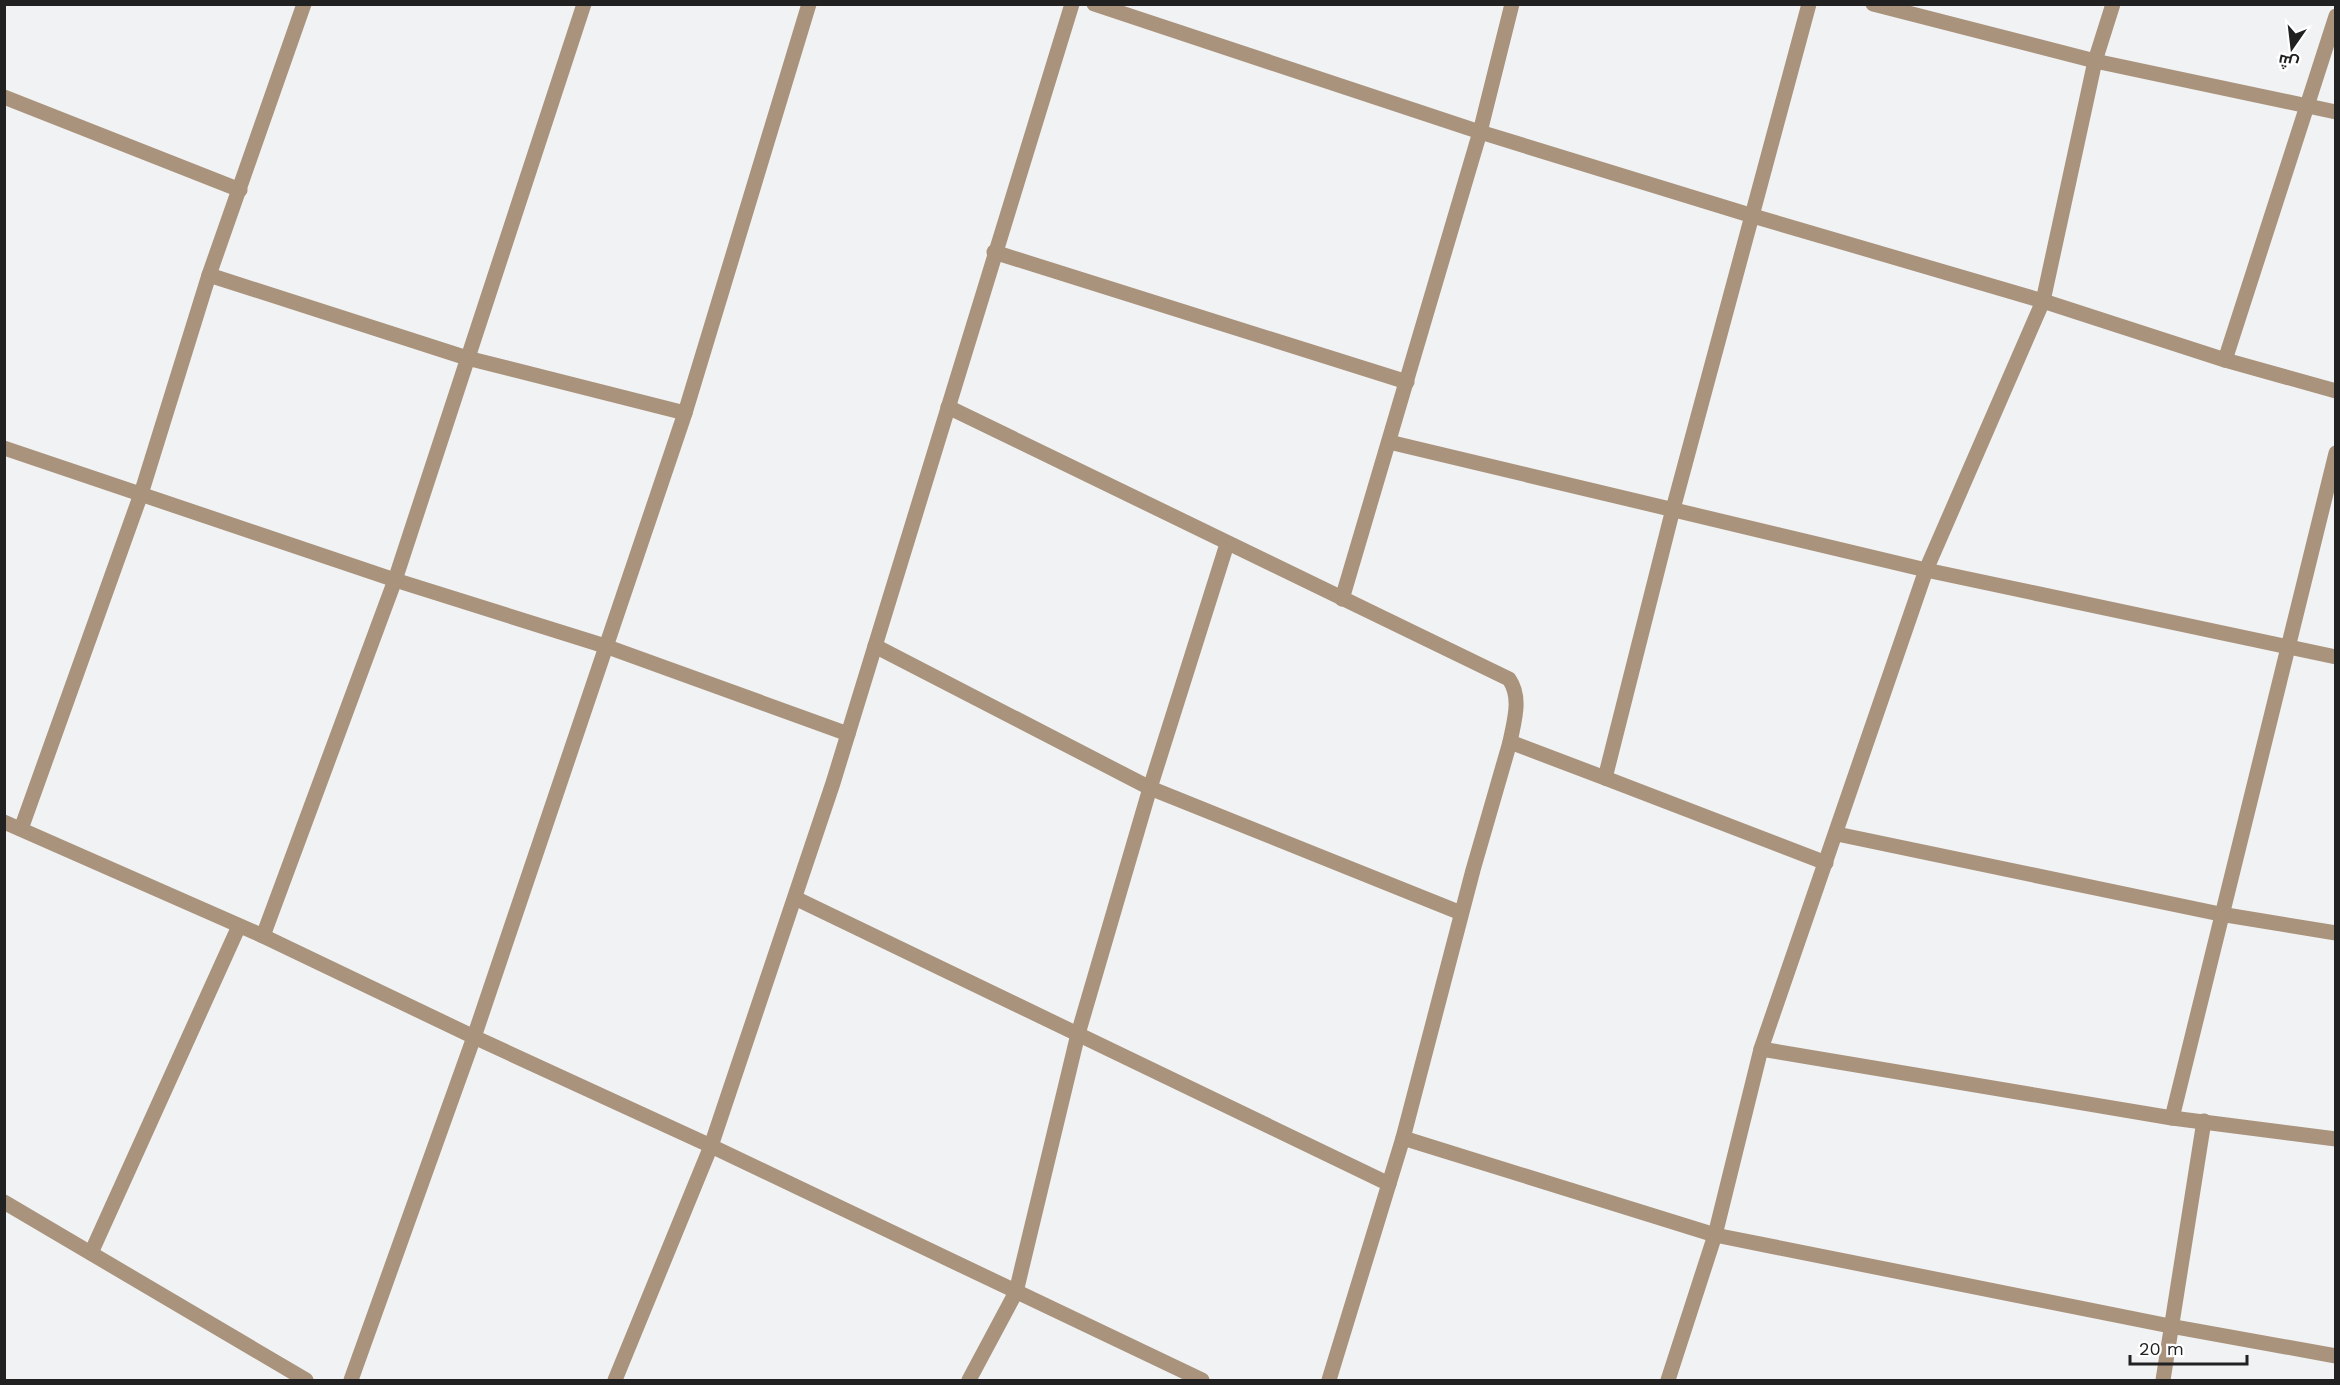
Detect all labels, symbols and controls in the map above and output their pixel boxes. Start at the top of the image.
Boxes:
north arrow [2262,18,2322,78]
text: ش [2276,50,2301,74]
scale bar [2130,1328,2247,1366]
text: 20 m [2139,1338,2184,1359]

